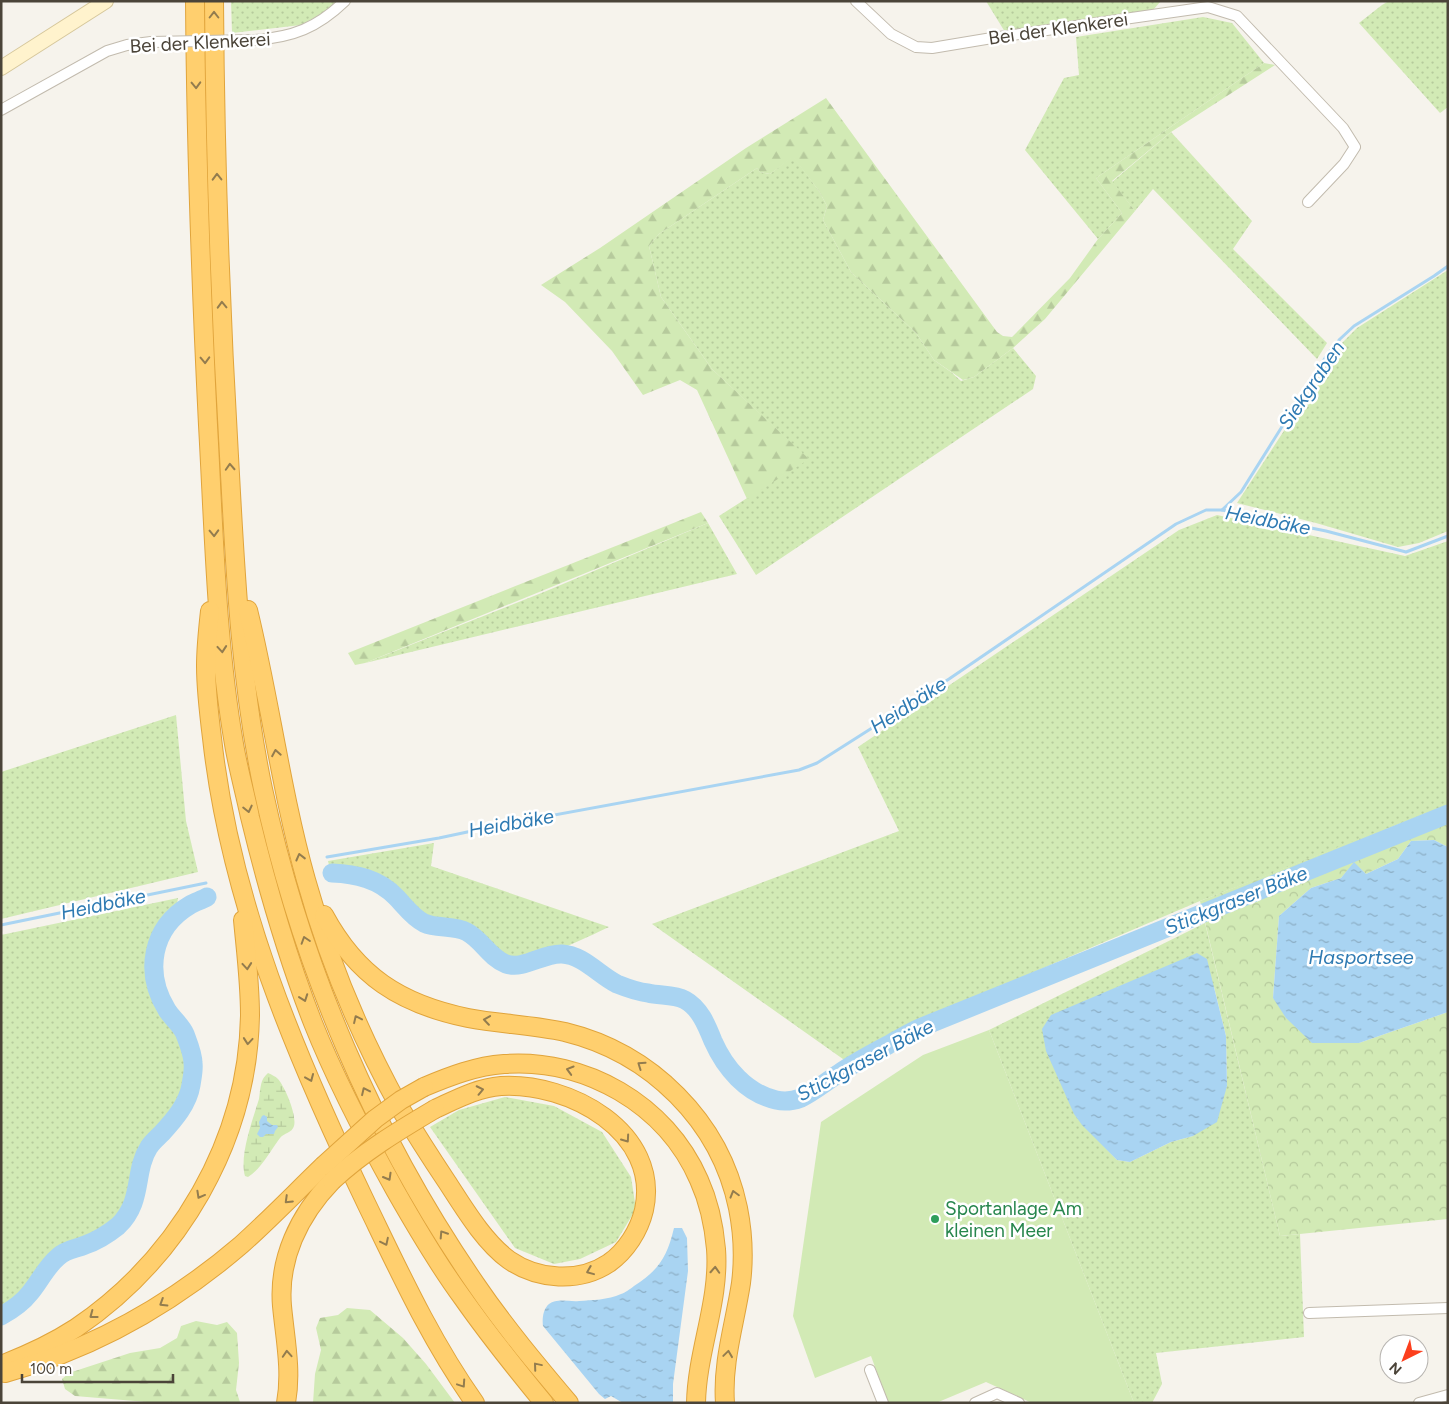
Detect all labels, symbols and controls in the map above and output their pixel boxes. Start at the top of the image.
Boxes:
street label: Bei der Klenkerei [987,7,1130,50]
one-way arrow [209,10,219,18]
street label: Bei der Klenkerei [129,27,271,58]
one-way arrow [191,81,202,89]
one-way arrow [212,173,223,181]
one-way arrow [216,301,227,309]
water label: Siekgraben [1273,336,1349,434]
one-way arrow [200,356,210,364]
one-way arrow [224,463,235,471]
water label: Heidbäke [1223,500,1313,540]
one-way arrow [208,529,219,537]
one-way arrow [216,645,227,653]
water label: Heidbäke [865,671,951,739]
one-way arrow [272,749,282,758]
water label: Heidbäke [466,804,556,842]
one-way arrow [242,805,253,813]
one-way arrow [295,853,306,862]
water label: Stickgraser Bäke [1161,860,1311,940]
water label: Heidbäke [58,883,148,925]
one-way arrow [300,937,310,945]
water label: Hasportsee [1308,945,1414,969]
one-way arrow [242,962,253,970]
one-way arrow [298,993,308,1002]
water label: Stickgraser Bäke [792,1014,938,1106]
one-way arrow [352,1015,363,1024]
one-way arrow [482,1016,491,1026]
one-way arrow [242,1037,253,1045]
one-way arrow [637,1062,647,1071]
one-way arrow [566,1065,574,1076]
one-way arrow [304,1073,314,1082]
one-way arrow [475,1085,484,1096]
one-way arrow [360,1087,371,1096]
one-way arrow [620,1133,629,1142]
one-way arrow [381,1172,391,1181]
one-way arrow [196,1189,206,1198]
one-way arrow [729,1189,740,1198]
one-way arrow [285,1194,294,1203]
place label: Sportanlage Am kleinen Meer [945,1197,1082,1242]
marker: Sportanlage Am kleinen Meer [929,1213,941,1225]
one-way arrow [440,1230,449,1239]
one-way arrow [379,1237,389,1246]
one-way arrow [586,1265,595,1276]
one-way arrow [710,1266,721,1274]
one-way arrow [159,1296,168,1306]
one-way arrow [90,1310,99,1318]
north arrow [1379,1334,1429,1384]
one-way arrow [282,1350,293,1358]
one-way arrow [722,1350,733,1358]
scale bar [22,1352,174,1384]
text: N [1386,1358,1405,1378]
text: 100 m [30,1360,72,1378]
one-way arrow [534,1362,543,1371]
one-way arrow [456,1378,465,1388]

